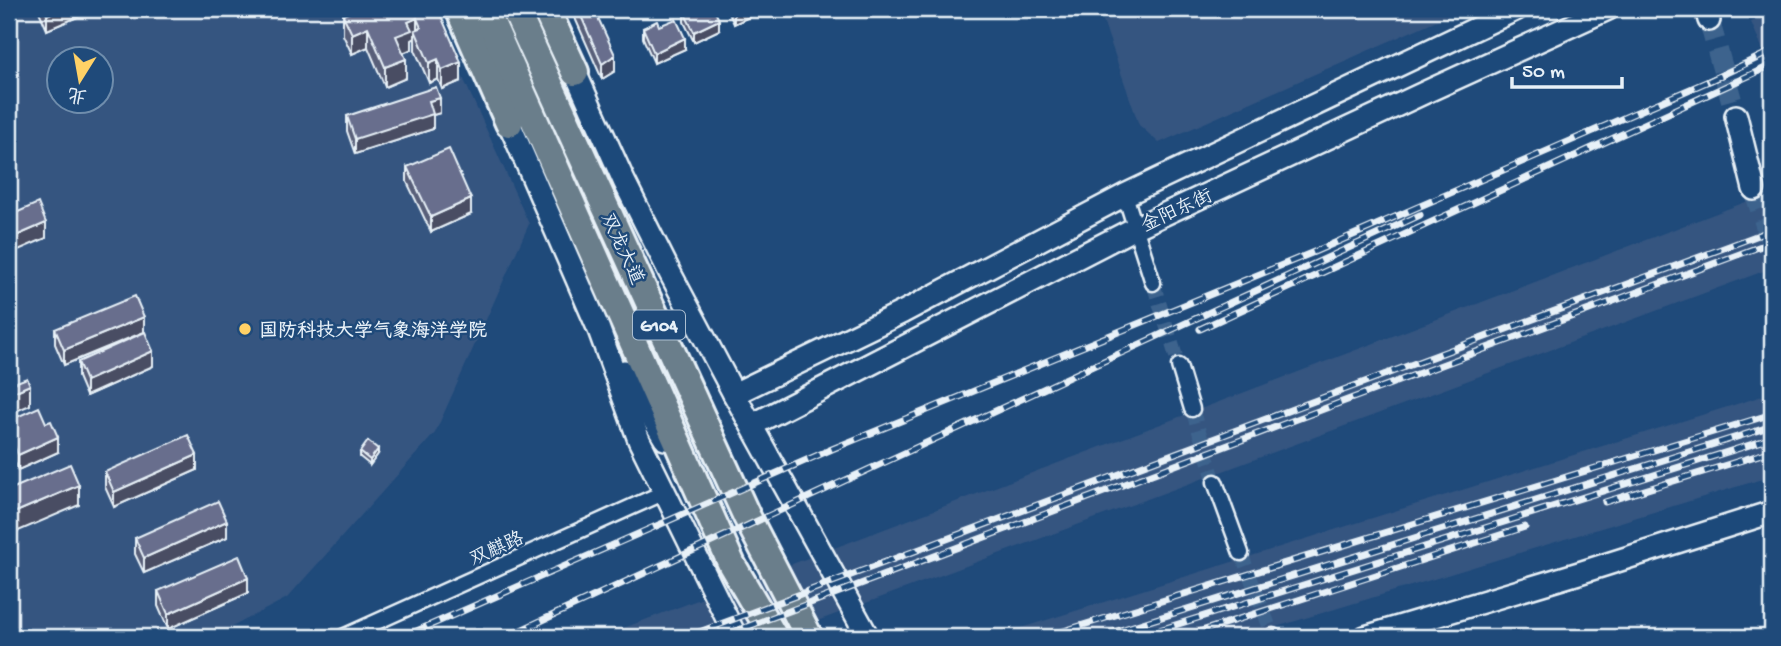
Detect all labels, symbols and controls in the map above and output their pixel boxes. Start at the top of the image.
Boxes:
north arrow [46,46,116,116]
scale bar [1512,46,1622,90]
text: 50 m [1522,61,1565,86]
text: 北 [66,80,89,106]
street label: 金阳东街 [1138,185,1217,239]
street label: 双龙大道 [594,210,648,289]
road number: G104 [633,310,685,340]
place label: 国防科技大学气象海洋学院 [259,320,487,344]
marker: 国防科技大学气象海洋学院 [237,321,253,337]
street label: 双麒路 [466,527,528,572]

